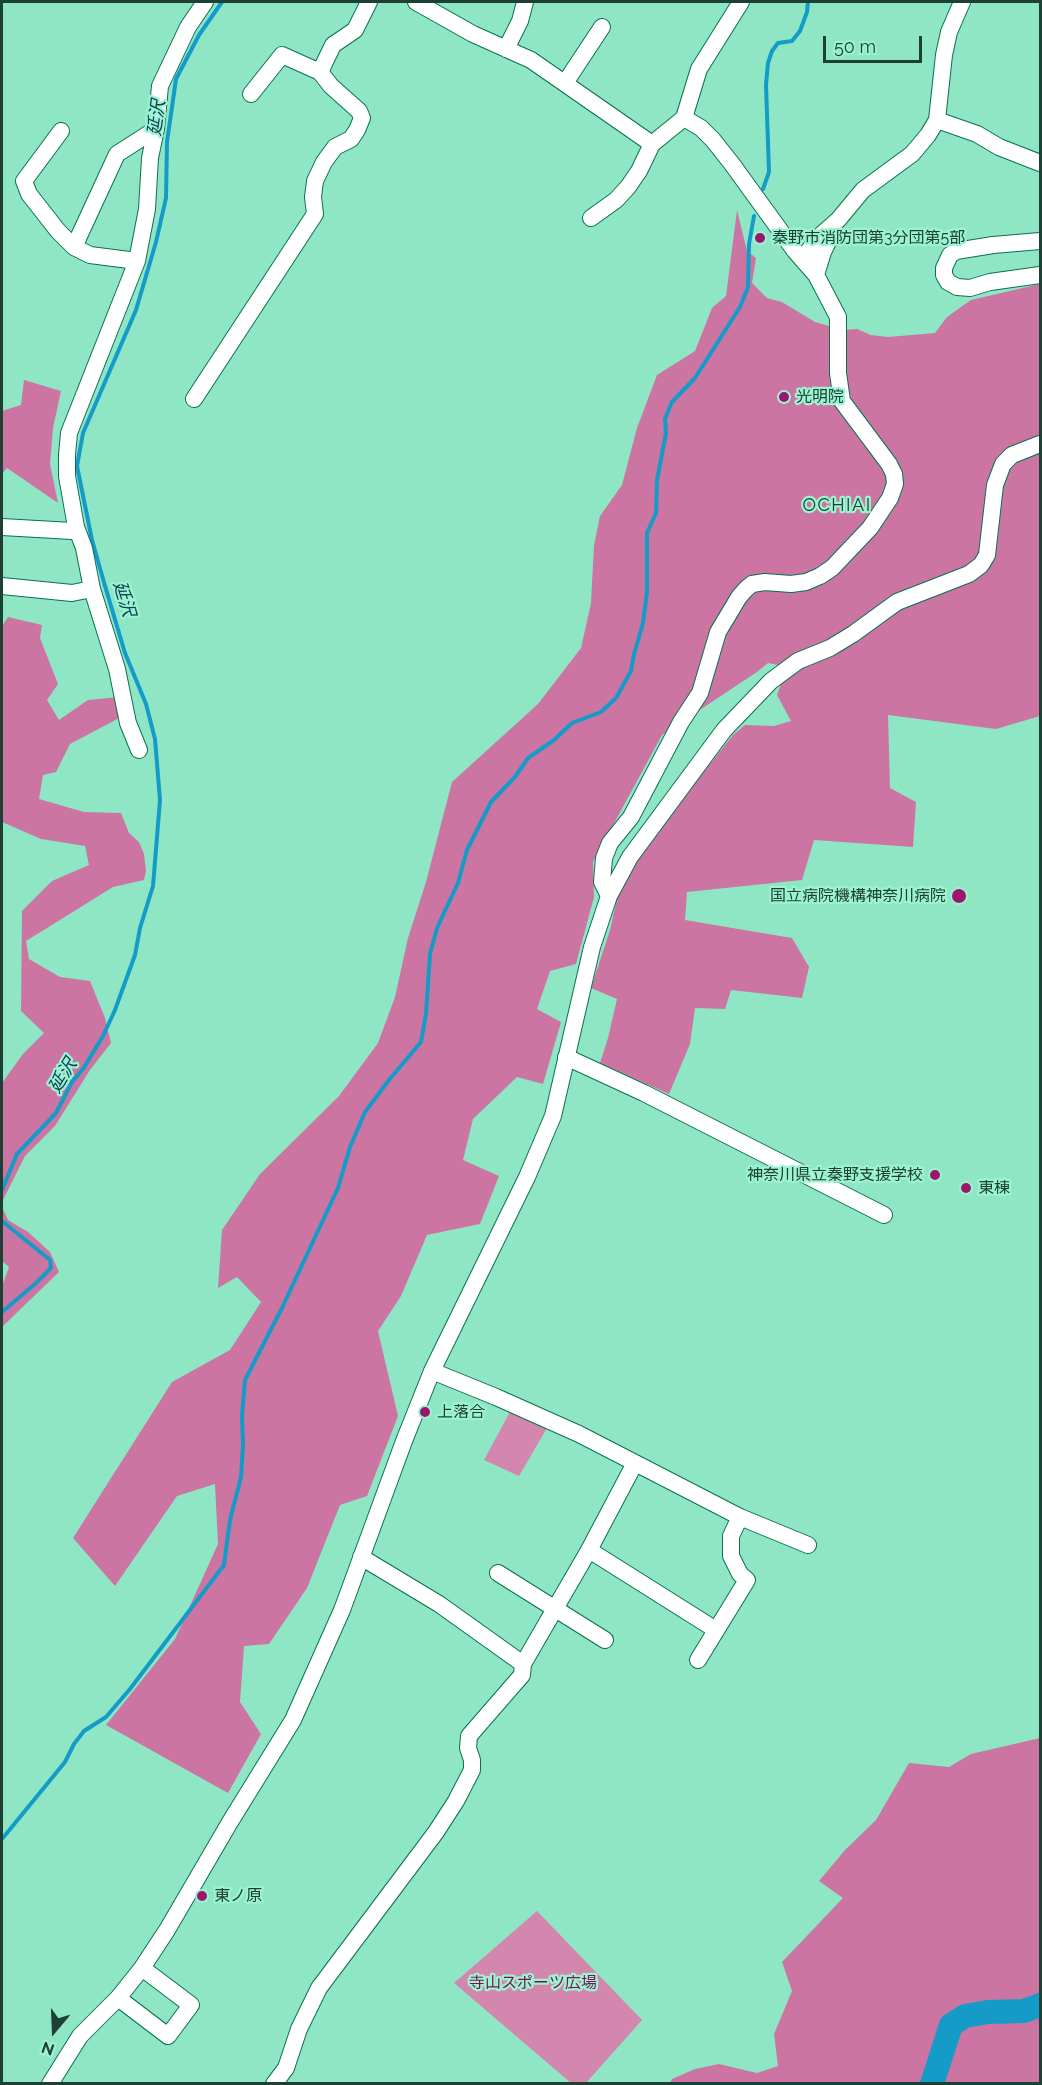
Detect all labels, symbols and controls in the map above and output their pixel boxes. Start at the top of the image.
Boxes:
scale bar [826,24,925,62]
text: 50 m [834,36,876,57]
water label: 延沢 [144,99,170,137]
place label: 秦野市消防団第3分団第5部 [772,228,965,248]
marker: 秦野市消防団第3分団第5部 [753,231,767,245]
place label: 光明院 [796,387,844,407]
marker: 光明院 [777,390,791,404]
district label: OCHIAI [802,495,872,517]
water label: 延沢 [108,579,140,619]
place label: 国立病院機構神奈川病院 [770,886,946,906]
marker: 国立病院機構神奈川病院 [950,887,968,905]
water label: 延沢 [44,1055,82,1097]
place label: 神奈川県立秦野支援学校 [747,1165,923,1185]
marker: 神奈川県立秦野支援学校 [928,1168,942,1182]
place label: 東棟 [978,1178,1010,1198]
marker: 東棟 [959,1181,973,1195]
place label: 上落合 [437,1402,485,1422]
marker: 上落合 [418,1405,432,1419]
place label: 東ノ原 [214,1886,262,1906]
marker: 東ノ原 [195,1889,209,1903]
park label: 寺山スポーツ広場 [469,1973,597,1993]
north arrow [24,2001,84,2061]
text: N [39,2038,57,2059]

